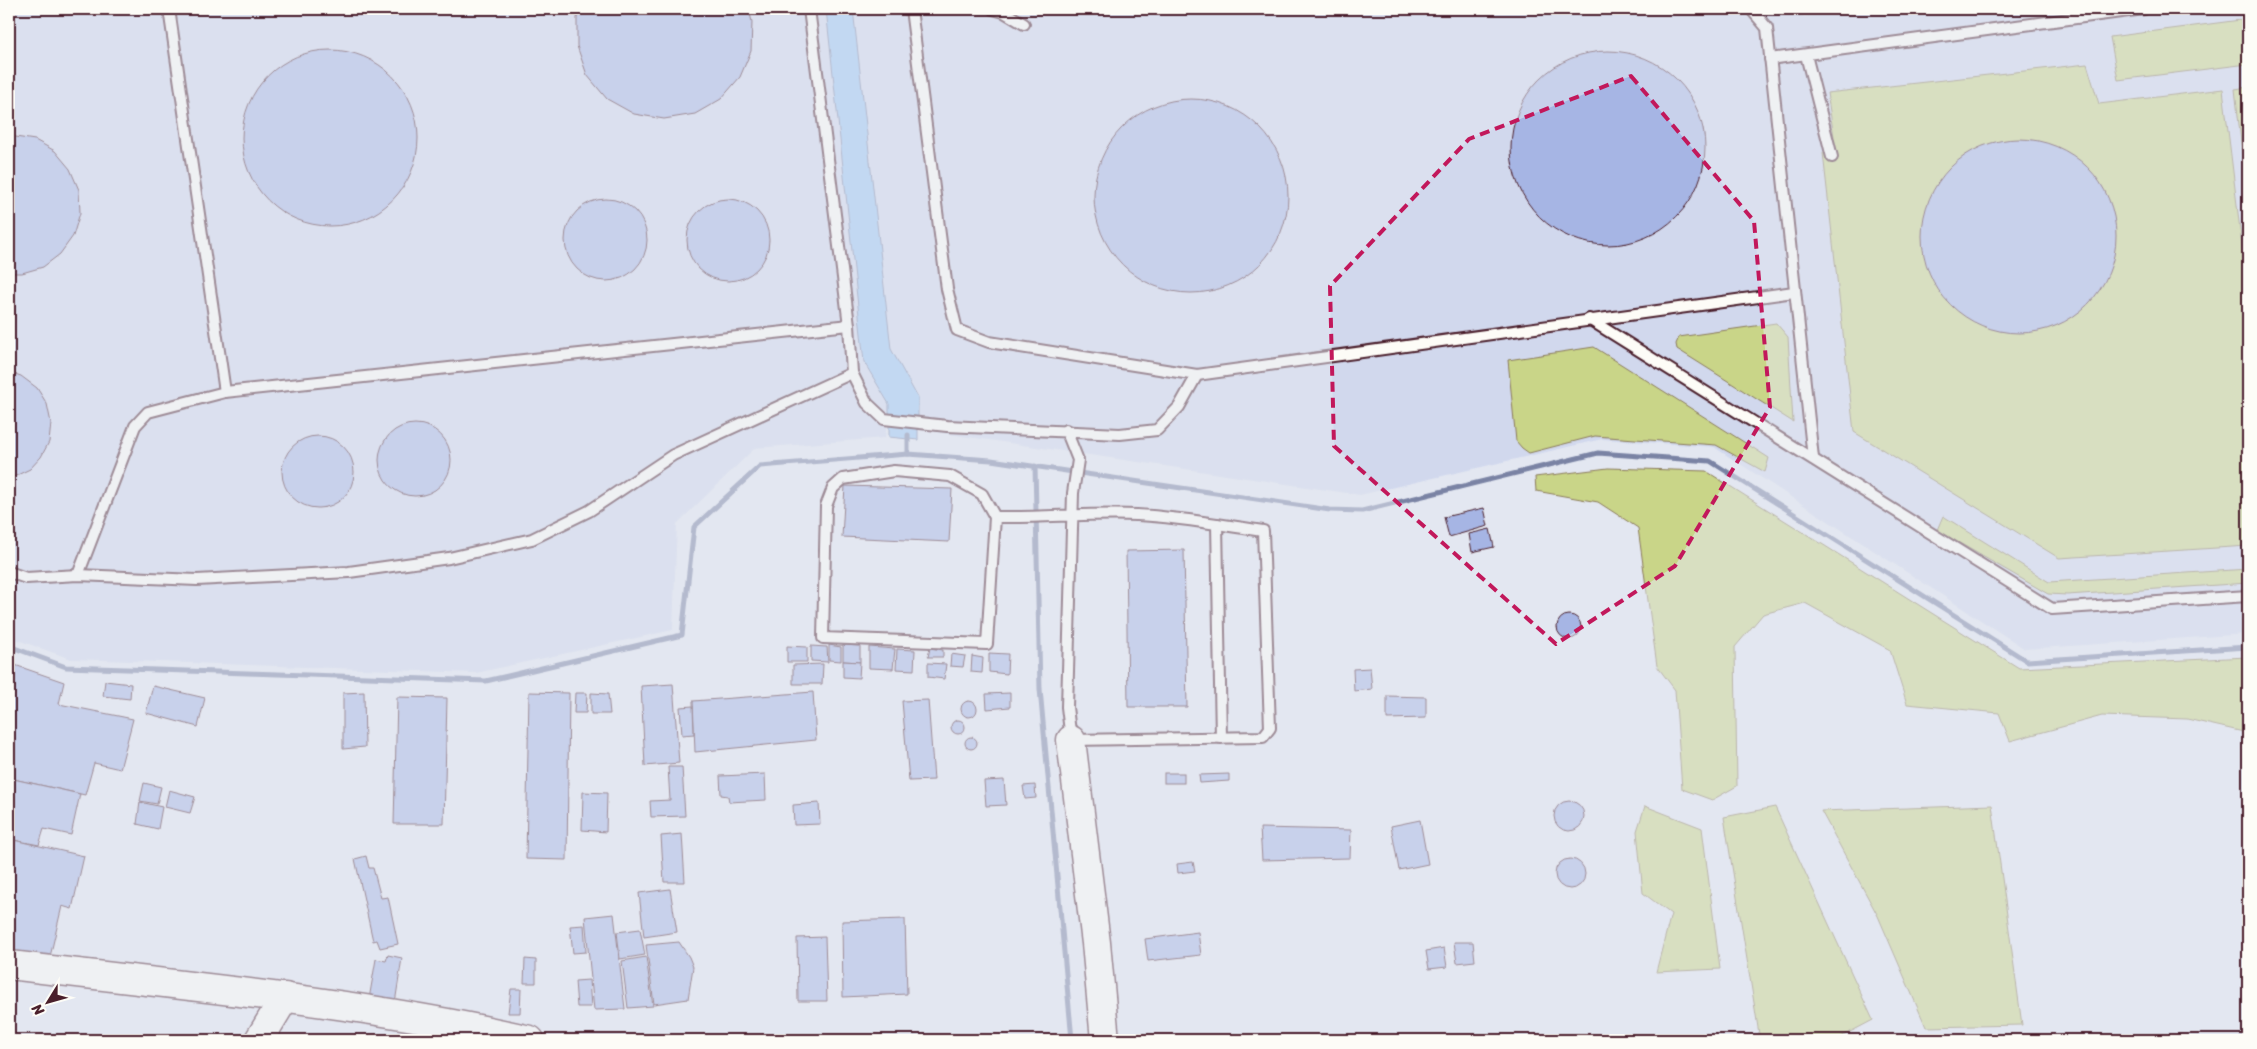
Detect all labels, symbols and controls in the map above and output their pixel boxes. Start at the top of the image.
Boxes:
north arrow [22,976,72,1026]
text: N [25,998,52,1022]

